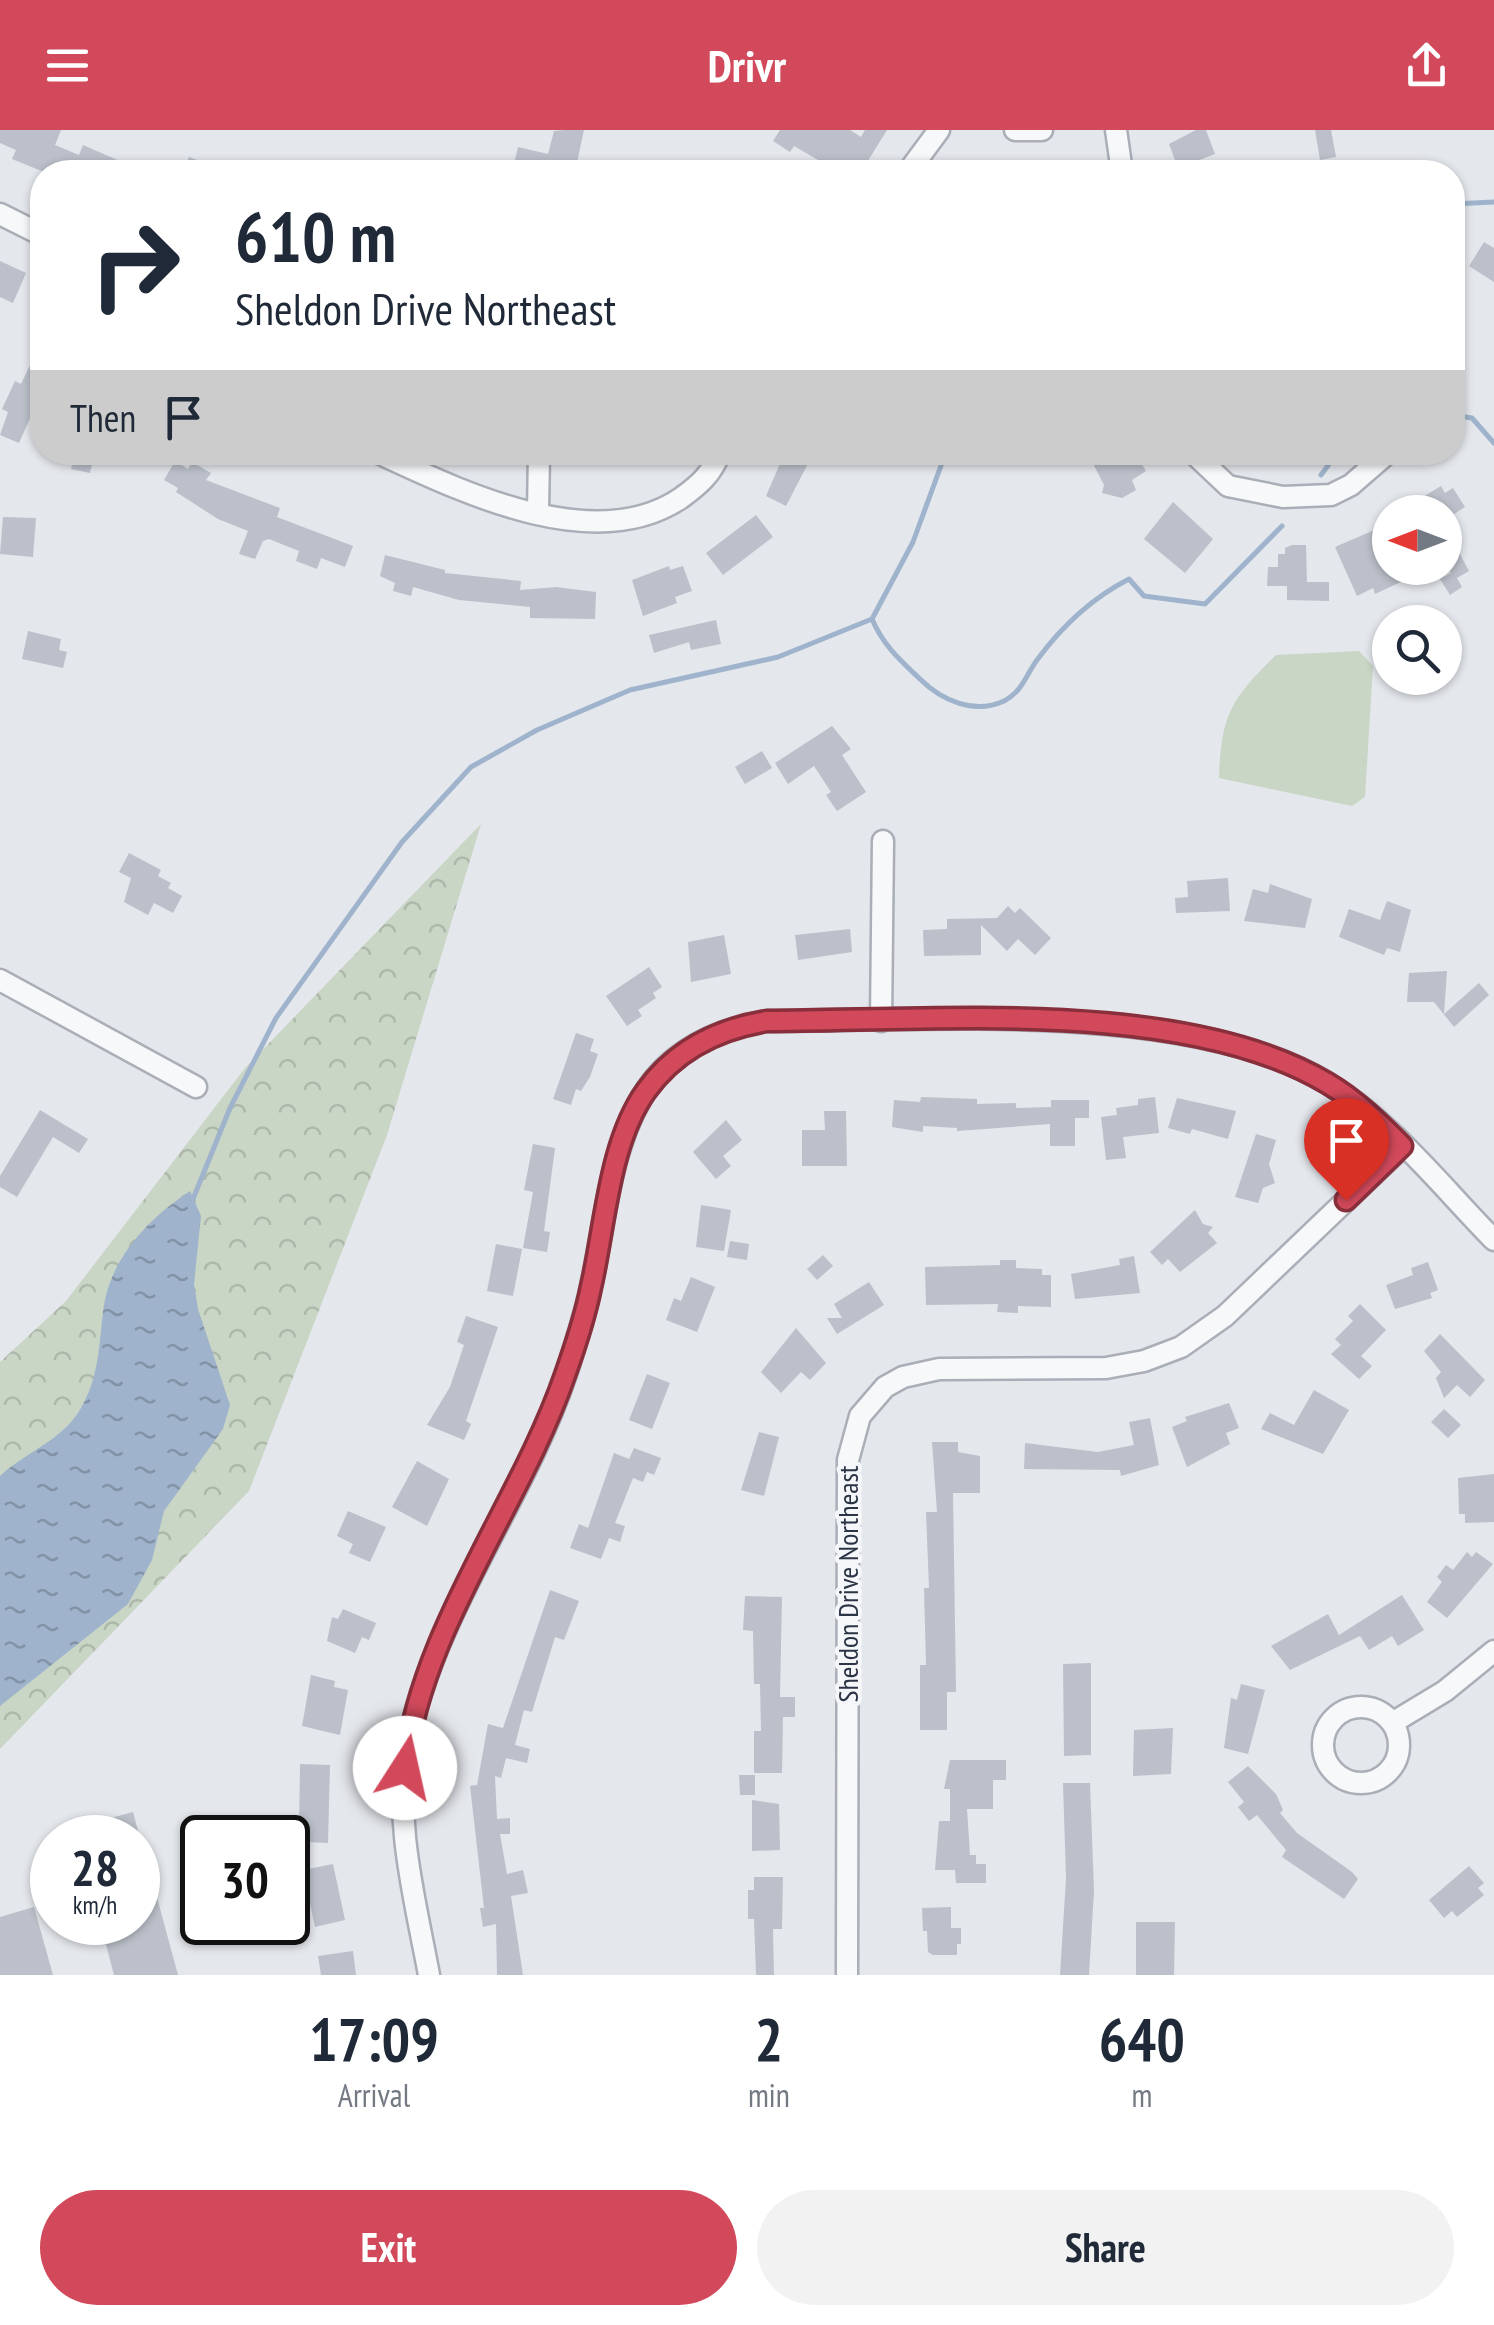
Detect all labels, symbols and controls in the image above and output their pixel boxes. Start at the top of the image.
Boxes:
text: Drivr [708,36,786,94]
icon: menu [40,38,95,93]
icon: share [1399,38,1454,93]
text: 610 m [235,191,396,281]
icon: right [70,200,200,330]
text: Sheldon Drive Northeast [235,279,616,337]
icon: arrive [156,390,211,445]
text: Then [70,393,136,442]
north arrow [1372,495,1462,585]
map controls [1372,495,1462,695]
button: search [1372,605,1462,695]
pin [1304,1098,1389,1201]
icon: arrive [1319,1113,1374,1168]
street label: Sheldon Drive Northeast [829,1465,866,1703]
position arrow [353,1716,457,1820]
speed limit sign: 30 [180,1815,310,1945]
text: 28 [71,1835,119,1900]
text: km/h [73,1889,117,1921]
text: 17:09 [309,2000,439,2078]
text: 2 [755,2000,783,2078]
text: 640 [1099,2000,1185,2078]
text: Arrival [338,2074,410,2116]
text: min [748,2074,790,2116]
text: m [1131,2074,1152,2116]
button: Exit [40,2190,737,2305]
button: Share [757,2190,1454,2305]

